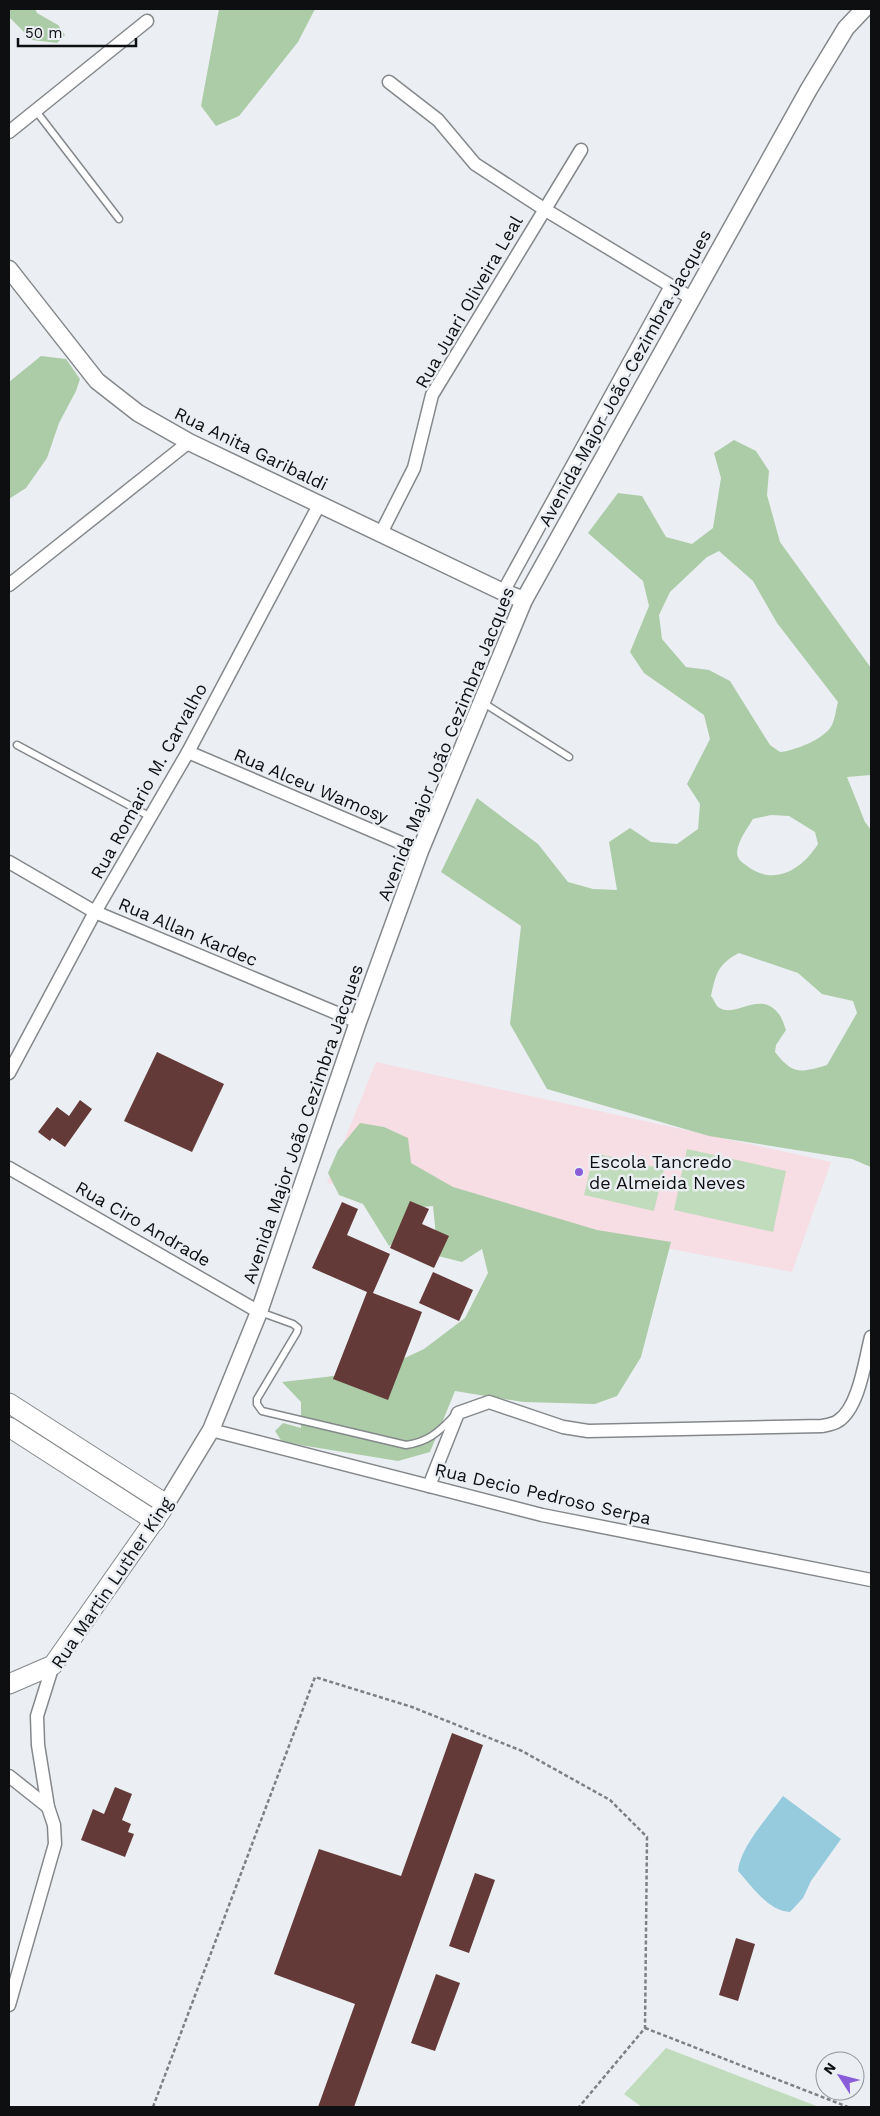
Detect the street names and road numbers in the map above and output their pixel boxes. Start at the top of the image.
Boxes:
street label: Rua Juari Oliveira Leal [411,211,527,392]
street label: Avenida Major João Cezimbra Jacques [534,226,715,530]
street label: Rua Anita Garibaldi [171,402,331,495]
street label: Avenida Major João Cezimbra Jacques [373,584,518,904]
street label: Rua Romario M. Carvalho [86,679,211,882]
street label: Rua Alceu Wamosy [231,744,392,828]
street label: Rua Allan Kardec [116,893,261,970]
street label: Avenida Major João Cezimbra Jacques [238,961,367,1286]
street label: Rua Ciro Andrade [72,1176,215,1271]
street label: Rua Decio Pedroso Serpa [433,1458,653,1529]
street label: Rua Martin Luther King [46,1493,177,1672]

